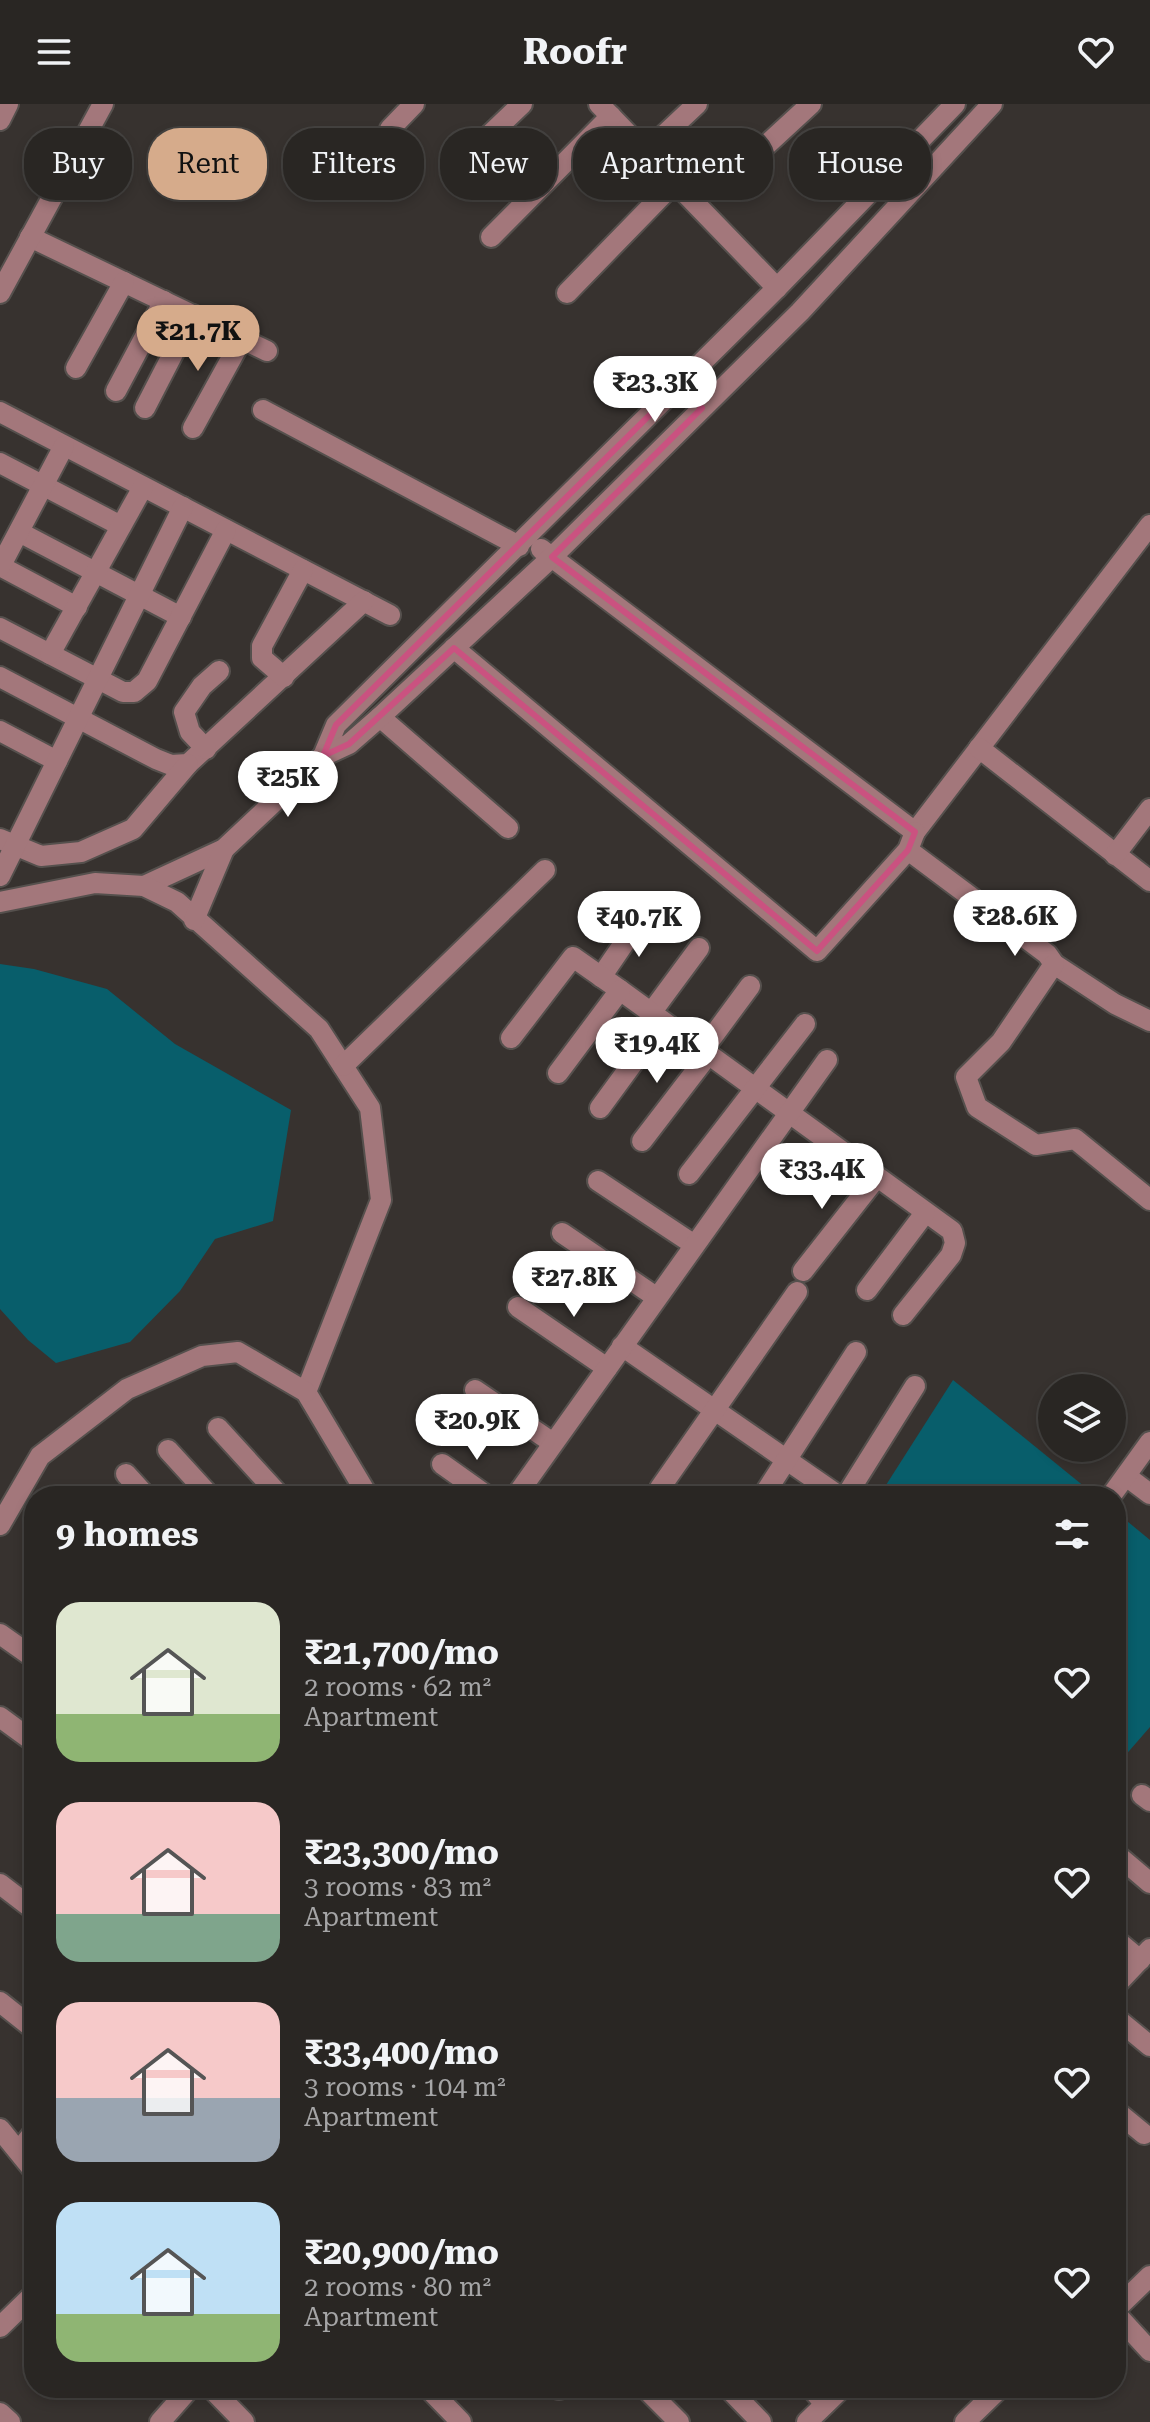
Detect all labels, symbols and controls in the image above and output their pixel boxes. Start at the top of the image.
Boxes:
icon: menu [32,30,76,74]
icon: heart [1074,30,1118,74]
text: Roofr [523,31,627,73]
chip: Buy [24,128,132,200]
chip: Rent [148,128,267,200]
chip: Filters [283,128,424,200]
chip: New [440,128,557,200]
chip: Apartment [573,128,773,200]
chip: House [789,128,931,200]
pin: ₹21.7K [133,305,263,373]
text: ₹21.7K [155,316,241,346]
pin: ₹23.3K [590,356,720,424]
text: ₹23.3K [612,367,698,397]
pin: ₹25K [241,751,335,819]
text: ₹25K [256,762,320,792]
pin: ₹28.6K [950,890,1080,958]
pin: ₹40.7K [574,891,704,959]
text: ₹28.6K [972,901,1058,931]
text: ₹40.7K [596,902,682,932]
pin: ₹19.4K [592,1017,722,1085]
text: ₹19.4K [614,1028,700,1058]
pin: ₹33.4K [757,1143,887,1211]
text: ₹33.4K [779,1154,865,1184]
pin: ₹27.8K [509,1251,639,1319]
text: ₹27.8K [531,1262,617,1292]
map controls [1038,1374,1126,1462]
button: layers [1038,1374,1126,1462]
pin: ₹20.9K [412,1394,542,1462]
text: ₹20.9K [434,1405,520,1435]
icon: filters [1050,1512,1094,1556]
text: 9 homes [56,1514,199,1554]
text: ₹21,700/mo [304,1632,499,1672]
icon: home [120,1634,216,1730]
icon: heart [1050,1660,1094,1704]
text: 2 rooms · 62 m² [304,1672,491,1702]
text: Apartment [304,1702,438,1732]
text: ₹23,300/mo [304,1832,499,1872]
icon: home [120,1834,216,1930]
icon: heart [1050,1860,1094,1904]
text: 3 rooms · 83 m² [304,1872,491,1902]
text: Apartment [304,1902,438,1932]
text: ₹33,400/mo [304,2032,499,2072]
icon: home [120,2034,216,2130]
icon: heart [1050,2060,1094,2104]
text: 3 rooms · 104 m² [304,2072,506,2102]
text: Apartment [304,2102,438,2132]
text: ₹20,900/mo [304,2232,499,2272]
icon: home [120,2234,216,2330]
icon: heart [1050,2260,1094,2304]
text: 2 rooms · 80 m² [304,2272,491,2302]
text: Apartment [304,2302,438,2332]

